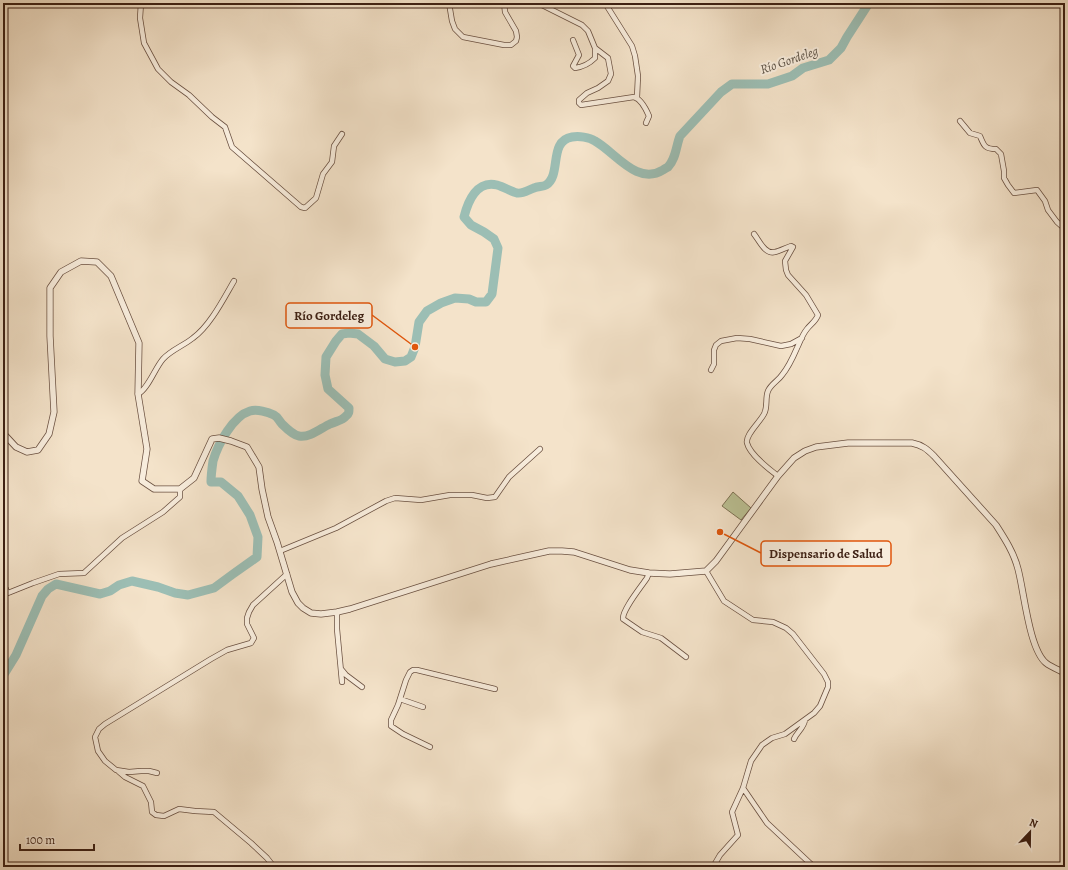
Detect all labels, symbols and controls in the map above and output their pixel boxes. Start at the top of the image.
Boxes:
water label: Río Gordeleg [758,42,821,78]
callout: Río Gordeleg [286,303,372,328]
text: Río Gordeleg [294,307,364,324]
callout: Dispensario de Salud [761,541,891,566]
text: Dispensario de Salud [769,545,883,562]
north arrow [1010,812,1050,852]
text: N [1027,815,1040,832]
scale bar [20,826,94,852]
text: 100 m [26,832,55,848]

